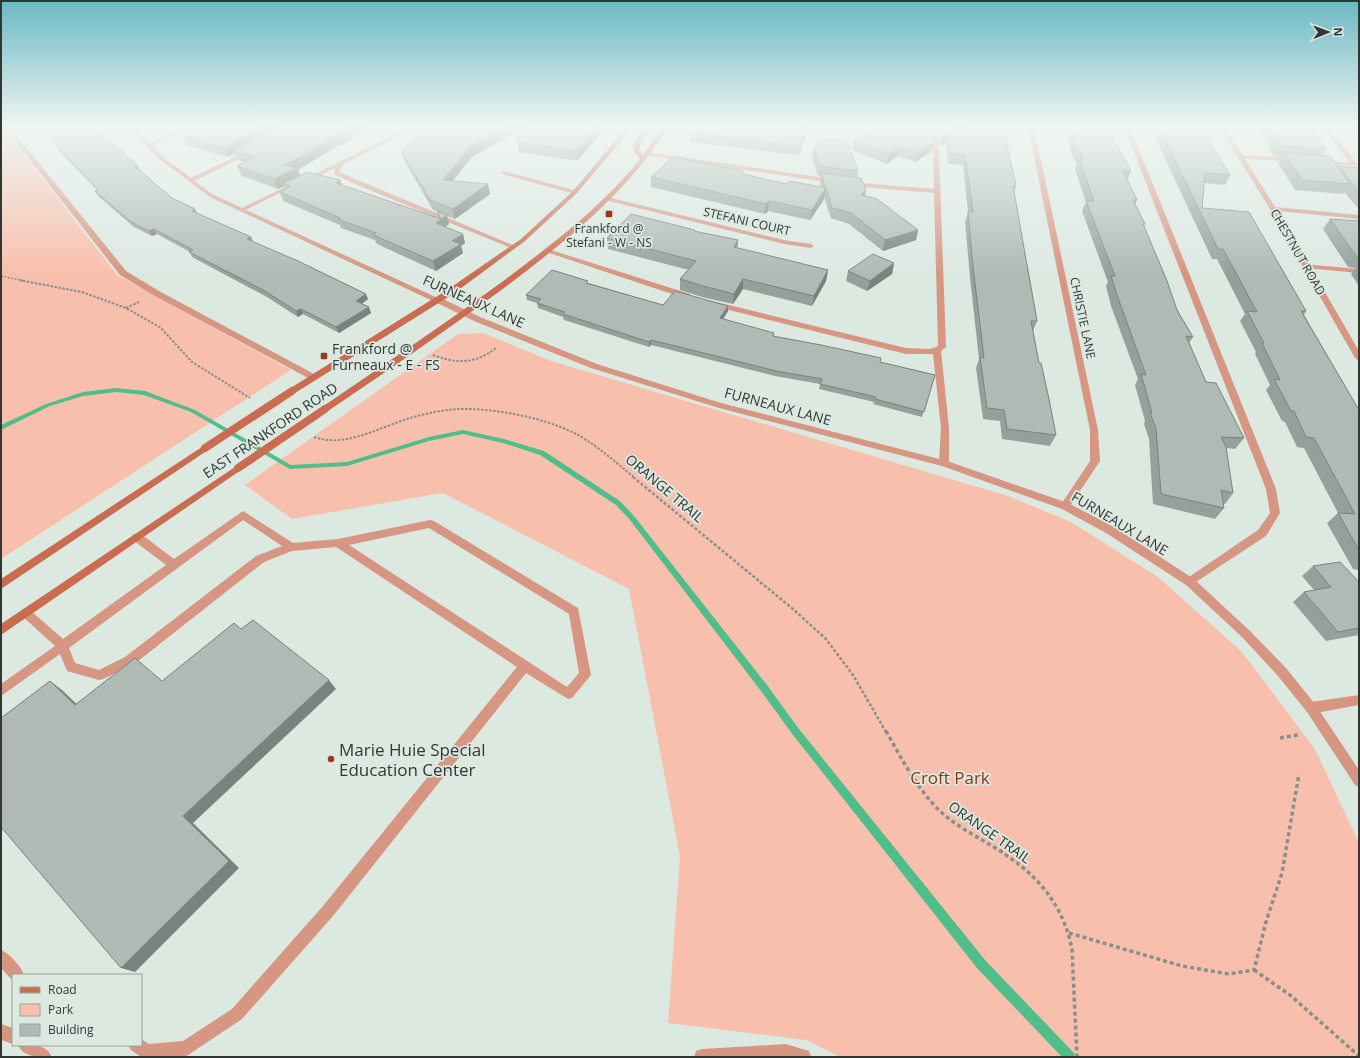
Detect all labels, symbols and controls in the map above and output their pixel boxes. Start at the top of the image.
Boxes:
north arrow [1308,12,1348,52]
text: N [1331,27,1346,36]
street label: STEFANI COURT [702,203,793,239]
street label: CHESTNUT ROAD [1266,206,1330,298]
marker: Frankford @ Stefani - W - NS [604,209,614,219]
place label: Frankford @ Stefani - W - NS [566,220,652,251]
street label: FURNEAUX LANE [420,270,528,332]
street label: CHRISTIE LANE [1066,276,1100,360]
place label: Frankford @ Furneaux - E - FS [332,339,440,374]
marker: Frankford @ Furneaux - E - FS [319,351,329,361]
street label: EAST FRANKFORD ROAD [199,378,341,482]
street label: FURNEAUX LANE [723,383,833,429]
street label: ORANGE TRAIL [622,450,708,526]
street label: FURNEAUX LANE [1068,487,1172,559]
place label: Marie Huie Special Education Center [339,738,486,781]
marker: Marie Huie Special Education Center [326,754,336,764]
park label: Croft Park [910,766,990,789]
street label: ORANGE TRAIL [945,796,1035,868]
legend [12,974,142,1046]
text: Road [48,981,77,998]
text: Park [48,1001,74,1018]
text: Building [48,1021,94,1038]

